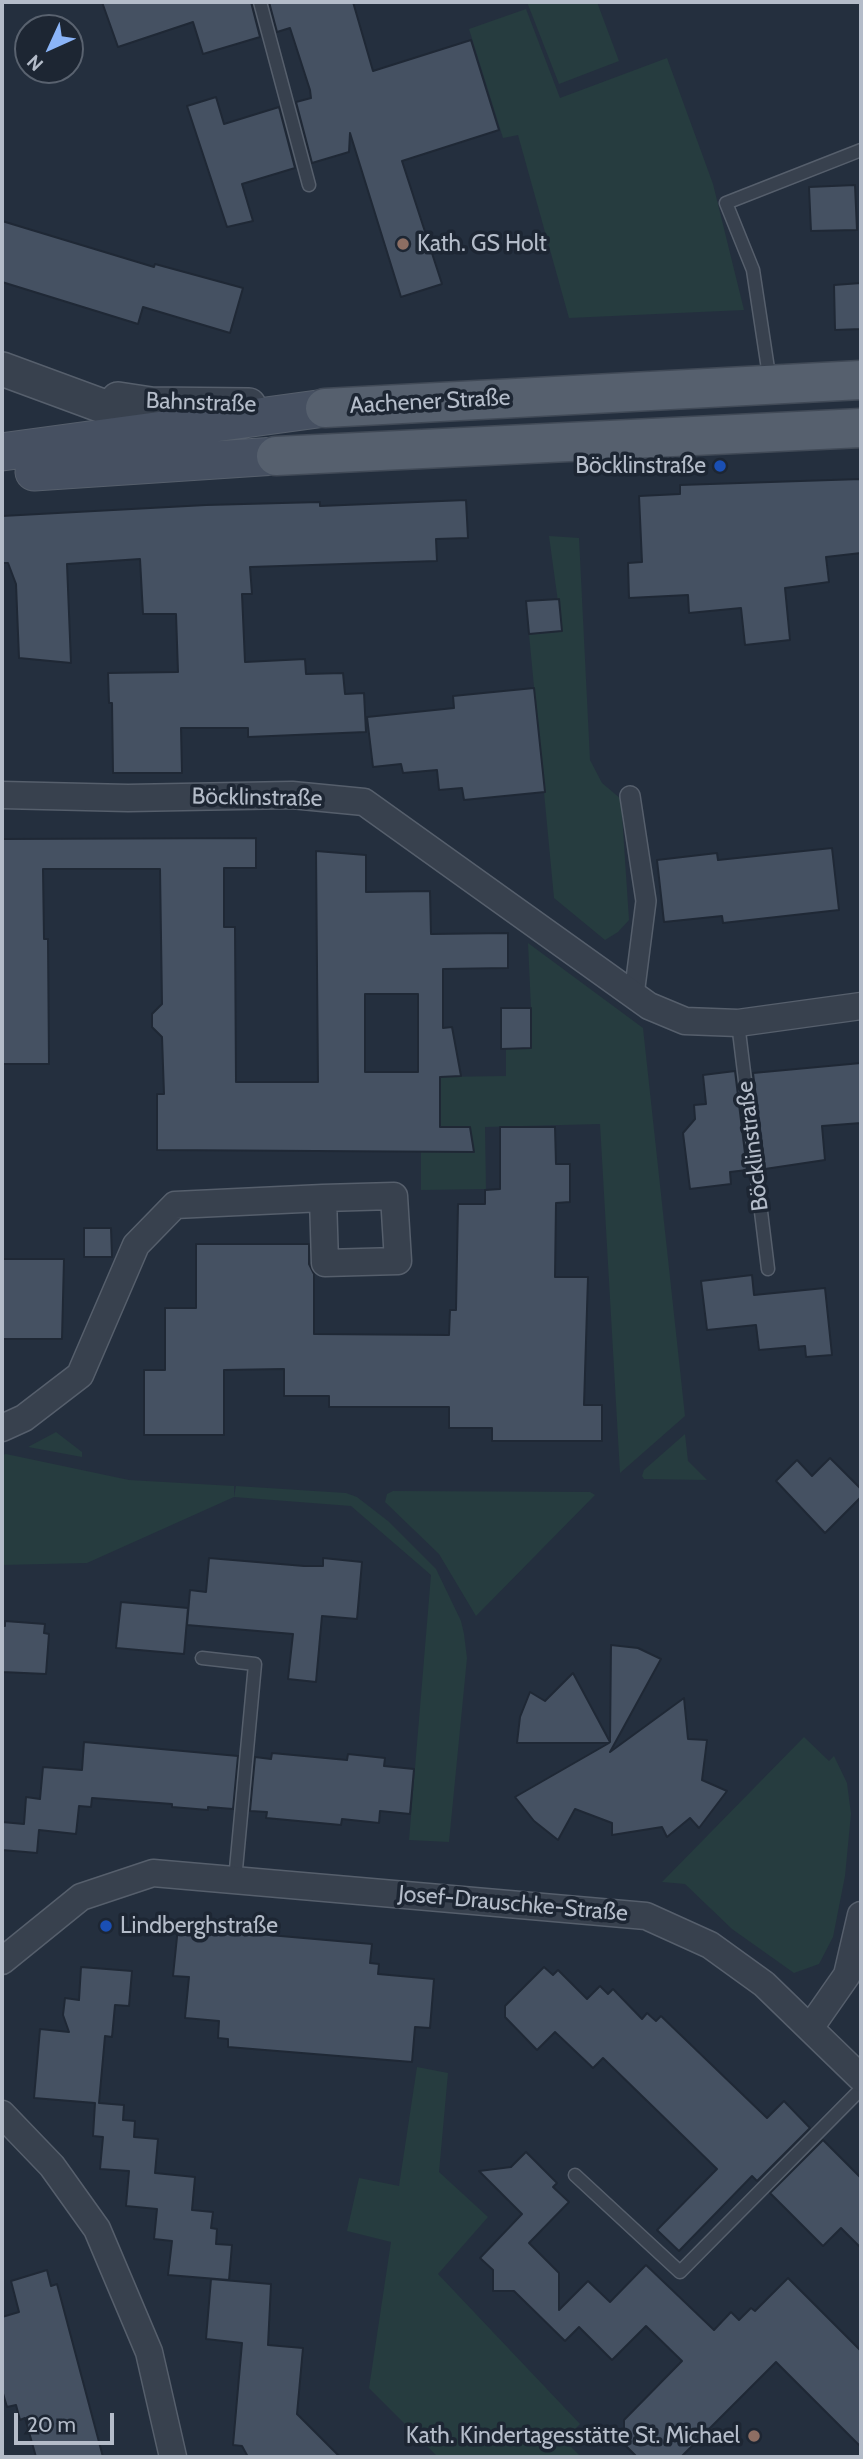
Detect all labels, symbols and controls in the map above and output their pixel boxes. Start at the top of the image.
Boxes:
north arrow [14,14,84,84]
text: N [22,50,48,76]
place label: Kath. GS Holt [417,230,547,258]
marker: Kath. GS Holt [395,236,411,252]
street label: Aachener Straße [349,384,511,420]
street label: Bahnstraße [145,387,257,419]
place label: Böcklinstraße [575,452,706,480]
marker: Böcklinstraße [712,458,728,474]
street label: Böcklinstraße [191,783,323,813]
street label: Böcklinstraße [731,1079,775,1213]
street label: Josef-Drauschke-Straße [397,1880,629,1928]
place label: Lindberghstraße [120,1912,278,1940]
marker: Lindberghstraße [98,1918,114,1934]
scale bar [18,2400,117,2444]
text: 20 m [27,2412,76,2437]
place label: Kath. Kindertagesstätte St. Michael [406,2422,740,2450]
marker: Kath. Kindertagesstätte St. Michael [746,2428,762,2444]

